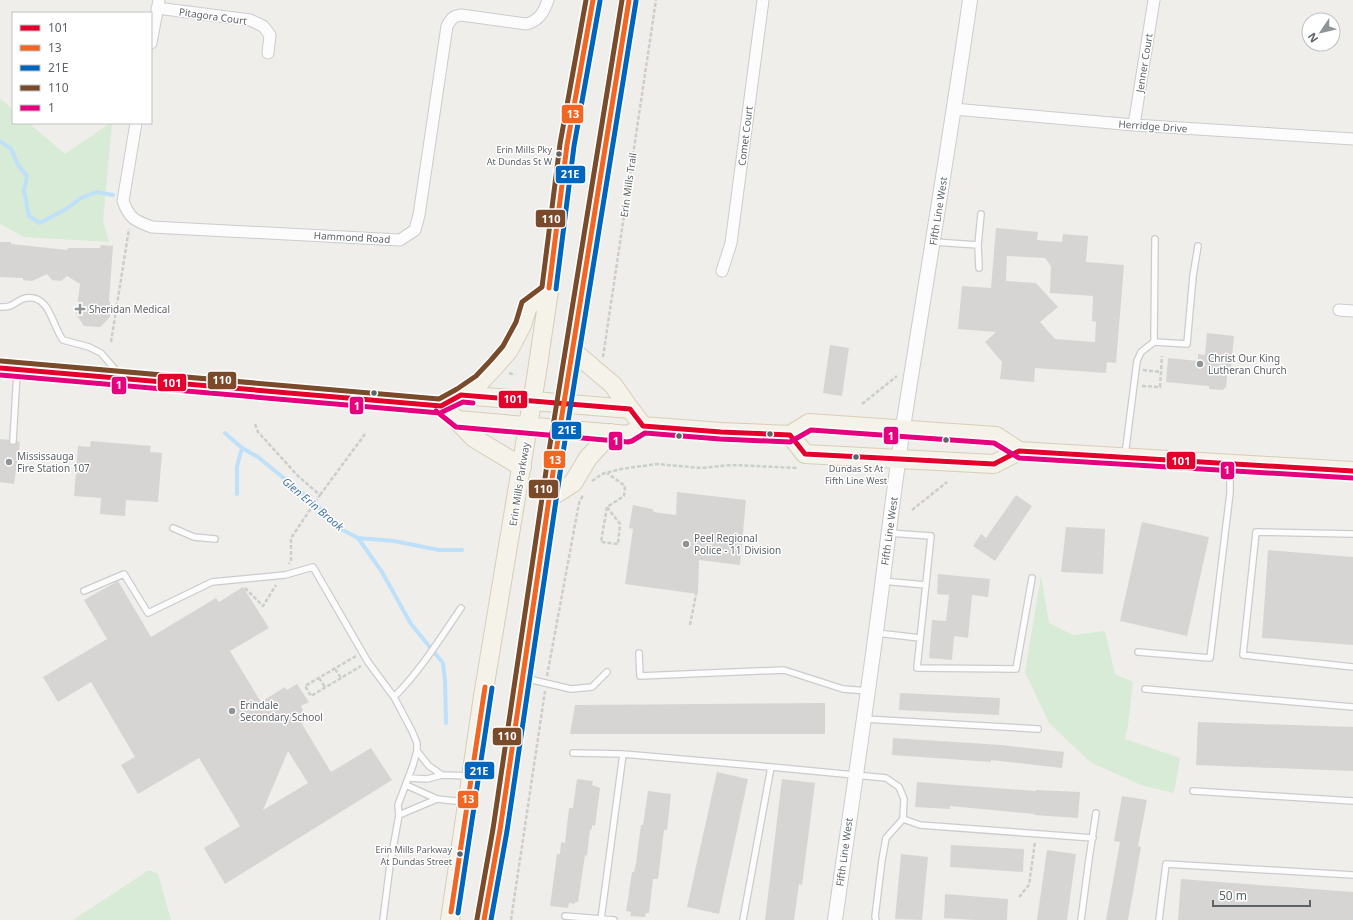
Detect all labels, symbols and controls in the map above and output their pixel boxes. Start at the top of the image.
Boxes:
street label: Pitagora Court [178,4,248,28]
legend [12,12,152,124]
north arrow [1301,12,1341,52]
text: 101 [48,19,69,36]
text: N [1304,30,1321,46]
street label: Jenner Court [1132,32,1156,94]
text: 13 [48,39,62,56]
text: 21E [48,59,68,76]
text: 110 [48,79,69,96]
text: 1 [48,99,55,116]
line badge: 13 [561,104,584,124]
street label: Comet Court [734,105,756,167]
text: 13 [567,106,579,121]
street label: Herridge Drive [1118,117,1188,135]
place label: Erin Mills Pky At Dundas St W [487,143,553,168]
marker: Erin Mills Pky At Dundas St W [554,149,564,159]
street label: Erin Mills Trail [617,152,639,218]
line badge: 21E [555,165,586,184]
text: 21E [561,166,579,181]
street label: Fifth Line West [926,175,950,246]
line badge: 110 [535,209,566,228]
text: 110 [542,211,560,226]
street label: Hammond Road [313,228,391,246]
place label: Sheridan Medical [89,302,170,316]
marker: Sheridan Medical [74,303,86,315]
place label: Christ Our King Lutheran Church [1208,351,1287,377]
marker: Christ Our King Lutheran Church [1195,359,1205,369]
line badge: 110 [207,371,237,390]
text: 110 [213,372,231,387]
line badge: 101 [157,373,187,392]
text: 101 [163,375,181,390]
line badge: 1 [111,376,127,395]
text: 1 [116,377,122,392]
unlabelled marker [369,388,379,398]
line badge: 101 [498,390,528,409]
text: 101 [504,391,522,406]
line badge: 1 [349,396,364,415]
text: 1 [354,398,360,413]
line badge: 21E [551,421,582,440]
text: 21E [558,422,576,437]
line badge: 1 [883,426,899,445]
text: 1 [888,428,894,443]
unlabelled marker [765,429,775,439]
line badge: 1 [608,431,623,451]
unlabelled marker [674,431,684,441]
text: 1 [613,433,619,448]
unlabelled marker [941,435,951,445]
street label: Erin Mills Parkway [505,440,533,527]
place label: Mississauga Fire Station 107 [17,449,90,475]
line badge: 13 [543,450,566,469]
line badge: 101 [1166,451,1196,470]
text: 13 [549,452,561,467]
marker: Dundas St At Fifth Line West [851,452,861,462]
text: 101 [1172,453,1190,468]
marker: Mississauga Fire Station 107 [4,457,14,467]
line badge: 1 [1220,461,1235,480]
place label: Dundas St At Fifth Line West [825,462,888,487]
text: 1 [1224,462,1230,477]
water label: Glen Erin Brook [280,474,348,534]
line badge: 110 [528,479,559,499]
text: 110 [534,481,552,496]
street label: Fifth Line West [877,495,901,566]
place label: Peel Regional Police - 11 Division [694,531,781,557]
marker: Peel Regional Police - 11 Division [681,539,691,549]
place label: Erindale Secondary School [240,698,323,724]
marker: Erindale Secondary School [227,706,237,716]
line badge: 110 [492,727,522,746]
text: 110 [498,728,516,743]
line badge: 21E [464,761,495,780]
text: 21E [470,763,488,778]
line badge: 13 [457,790,479,809]
text: 13 [462,791,474,806]
street label: Fifth Line West [832,816,856,887]
place label: Erin Mills Parkway At Dundas Street [376,843,453,868]
marker: Erin Mills Parkway At Dundas Street [455,849,465,859]
scale bar [1213,882,1310,908]
text: 50 m [1219,887,1247,904]

